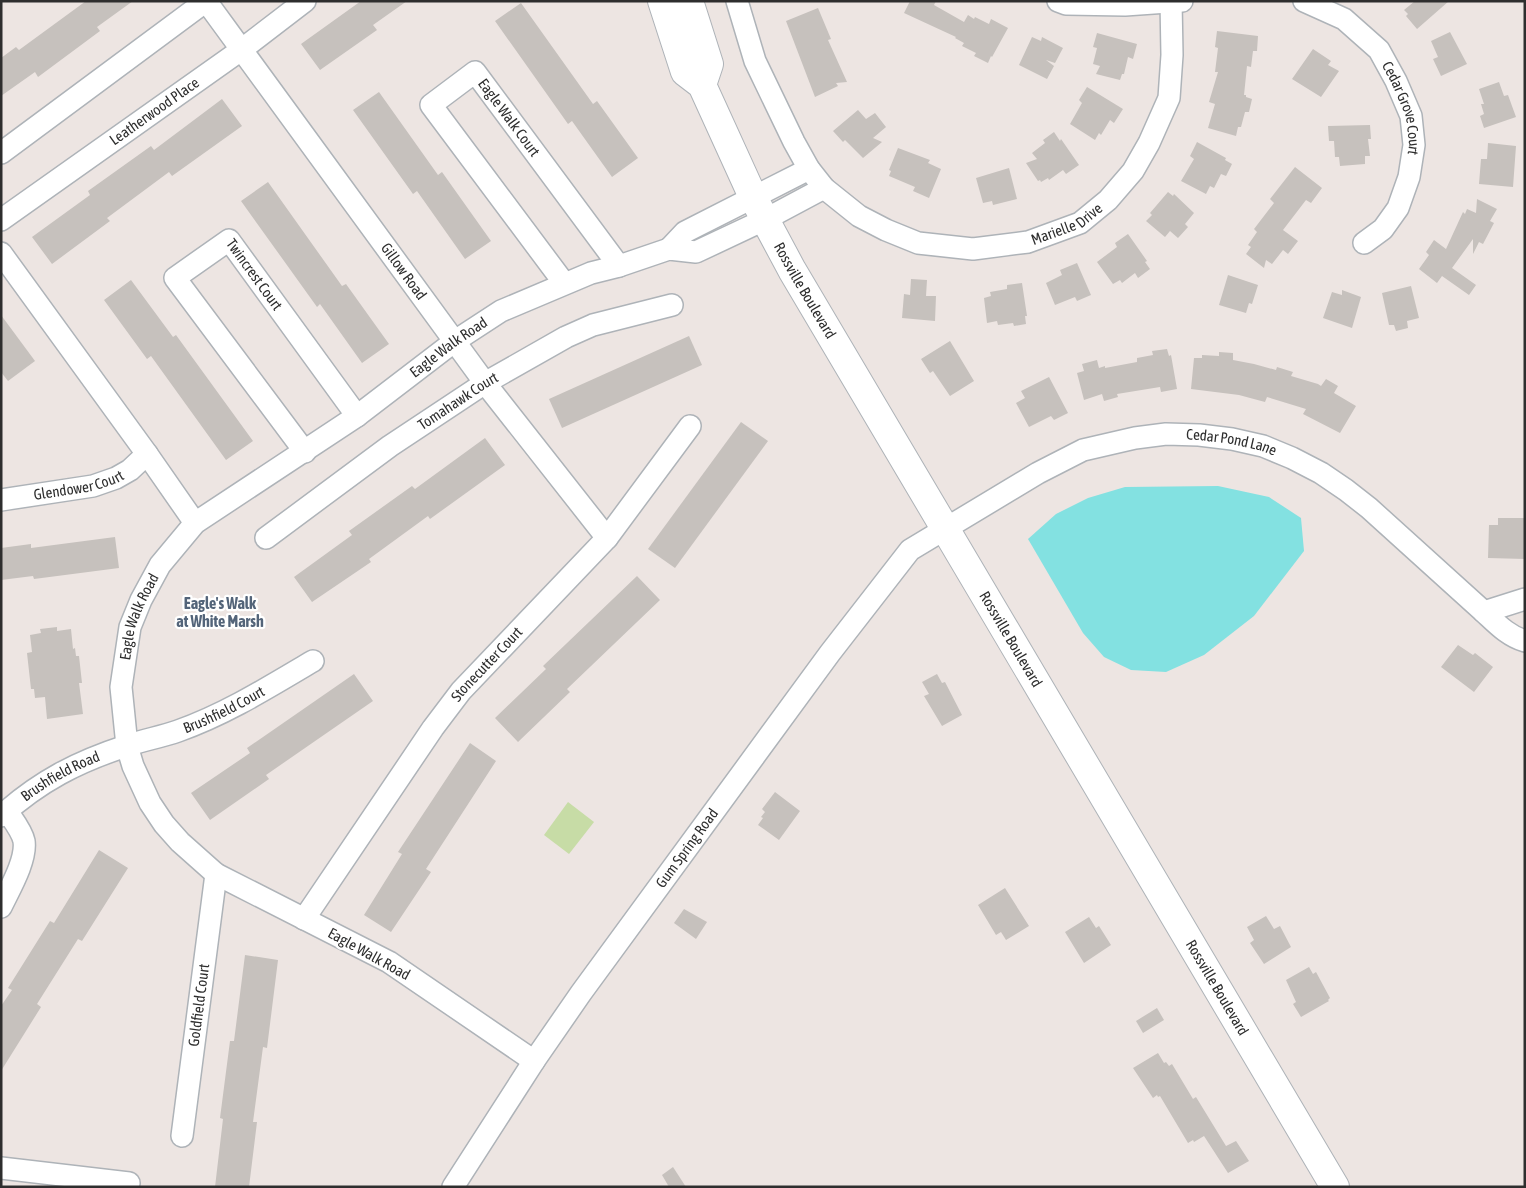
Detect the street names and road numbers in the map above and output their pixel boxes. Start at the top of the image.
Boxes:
street label: Cedar Grove Court [1379,58,1423,156]
street label: Leatherwood Place [106,73,202,148]
street label: Eagle Walk Court [475,75,544,159]
street label: Marielle Drive [1029,199,1106,248]
street label: Twincrest Court [223,235,286,313]
street label: Rossville Boulevard [771,239,840,341]
street label: Gillow Road [378,240,430,303]
street label: Eagle Walk Road [406,313,490,381]
street label: Tomahawk Court [415,368,501,433]
street label: Cedar Pond Lane [1186,426,1280,459]
street label: Glendower Court [32,466,126,503]
street label: Eagle Walk Road [116,570,162,661]
street label: Rossville Boulevard [976,588,1046,690]
street label: Stonecutter Court [447,623,526,704]
street label: Brushfield Court [181,682,267,736]
street label: Brushfield Road [17,747,102,804]
street label: Gum Spring Road [652,805,721,891]
street label: Eagle Walk Road [325,924,413,983]
street label: Rossville Boulevard [1183,937,1252,1038]
street label: Goldfield Court [185,963,212,1047]

